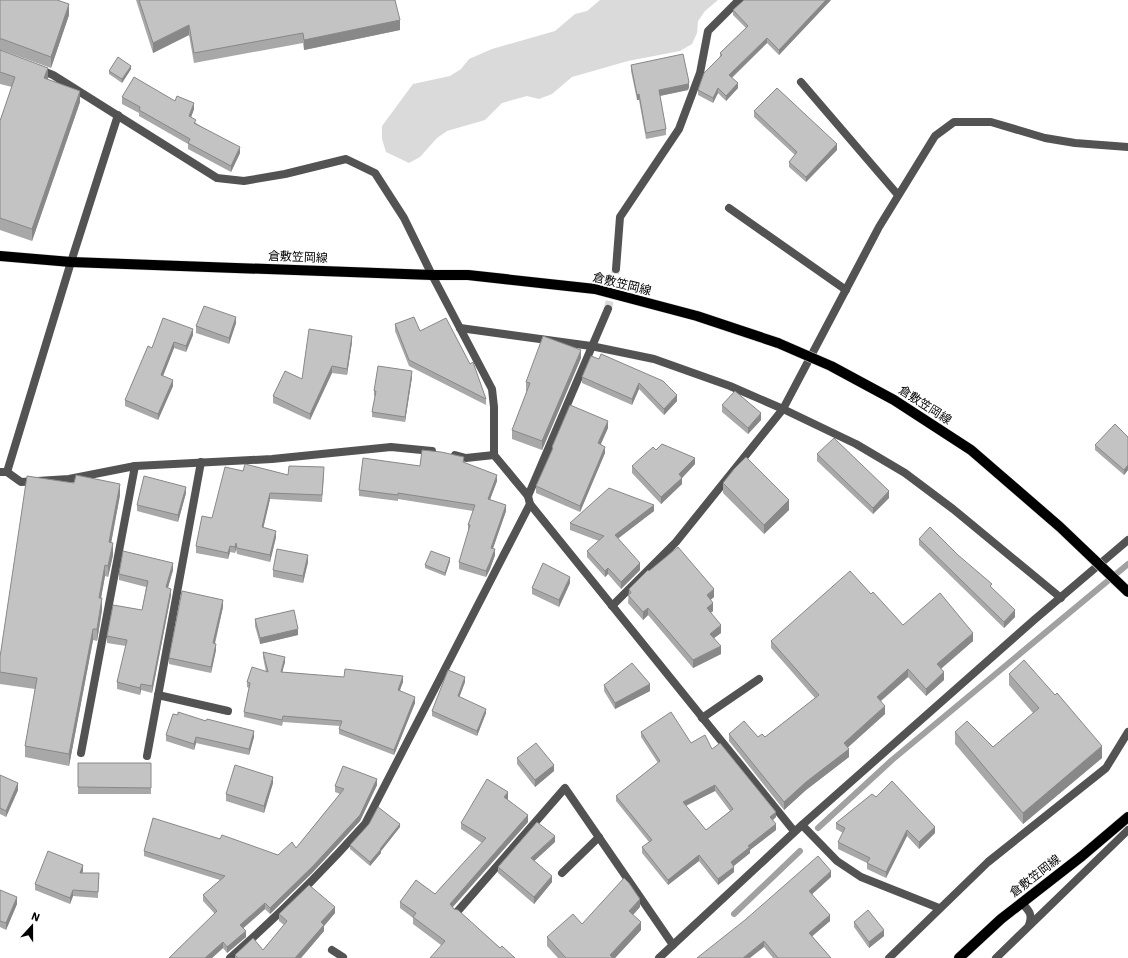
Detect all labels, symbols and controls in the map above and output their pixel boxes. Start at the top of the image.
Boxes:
street label: 倉敷笠岡線 [268,248,328,265]
street label: 倉敷笠岡線 [591,269,653,298]
street label: 倉敷笠岡線 [896,382,955,427]
street label: 倉敷笠岡線 [1006,851,1063,900]
north arrow [12,906,52,946]
text: N [29,909,42,925]

